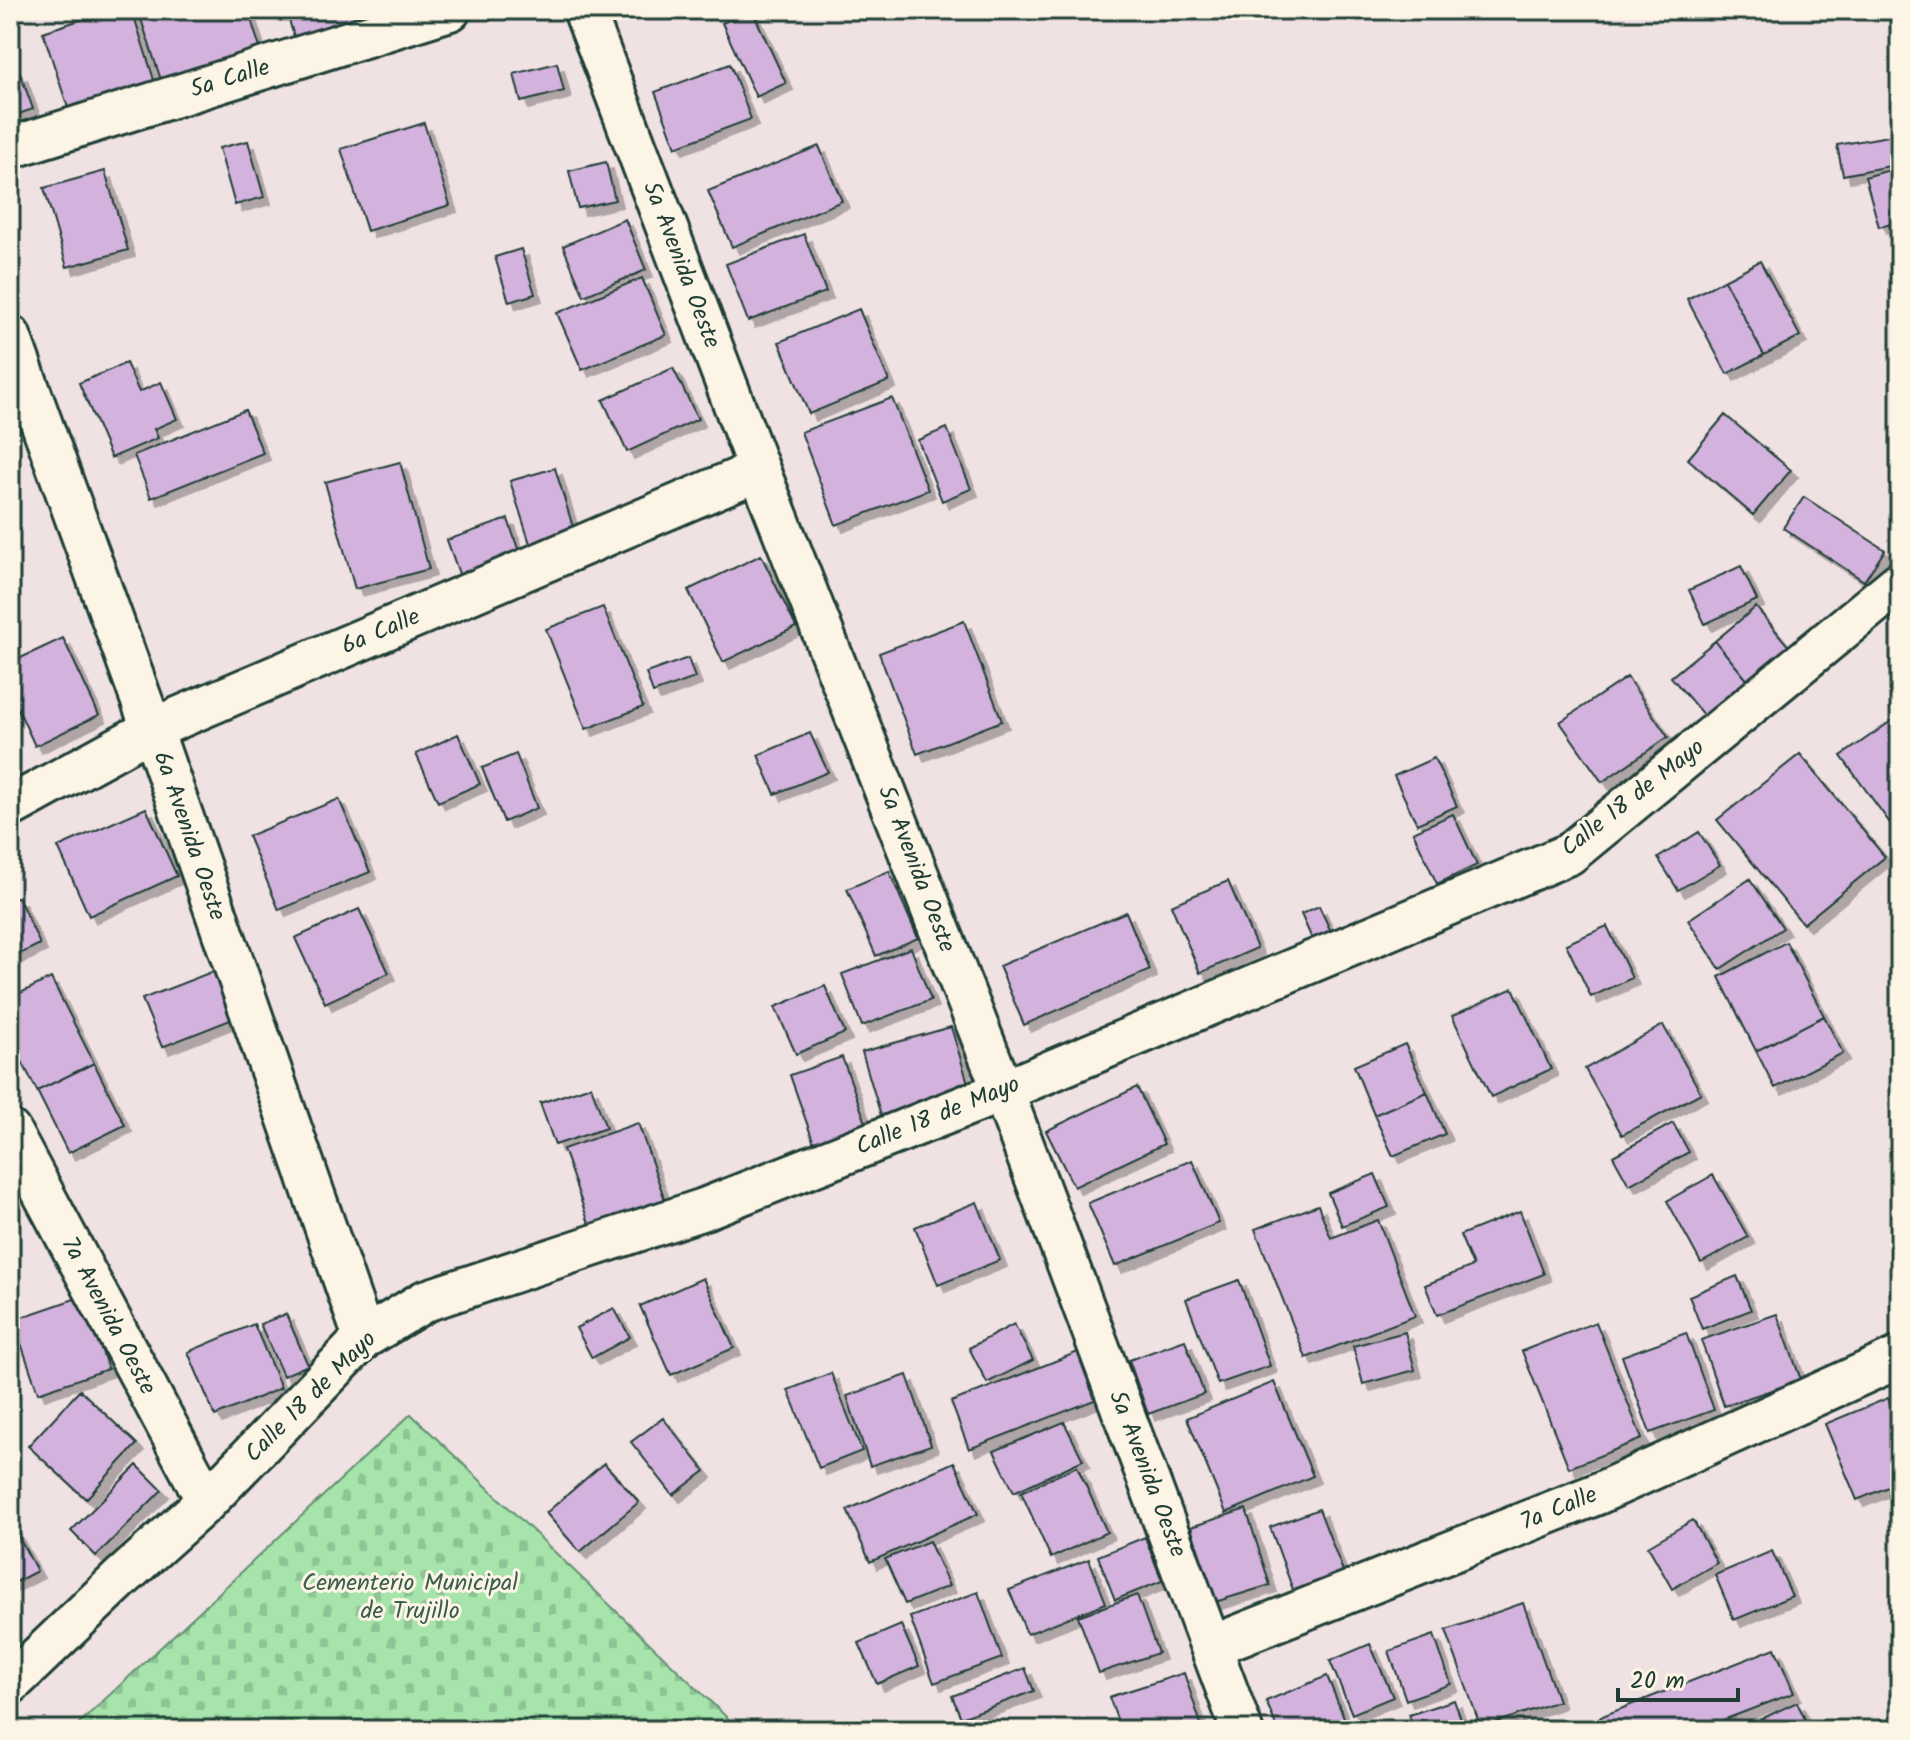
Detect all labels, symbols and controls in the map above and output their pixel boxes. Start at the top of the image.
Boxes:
street label: 5a Calle [185,48,275,110]
street label: 5a Avenida Oeste [631,176,731,355]
street label: 6a Calle [335,598,427,666]
street label: Calle 18 de Mayo [1552,729,1714,867]
street label: 6a Avenida Oeste [142,746,236,926]
street label: 5a Avenida Oeste [866,780,966,959]
street label: Calle 18 de Mayo [850,1065,1026,1167]
street label: 7a Avenida Oeste [50,1230,166,1402]
street label: Calle 18 de Mayo [236,1322,386,1472]
street label: 5a Avenida Oeste [1097,1385,1197,1564]
street label: 7a Calle [1515,1476,1604,1542]
park label: Cementerio Municipal de Trujillo [302,1564,518,1631]
scale bar [1618,1652,1738,1702]
text: 20 m [1630,1662,1685,1701]

